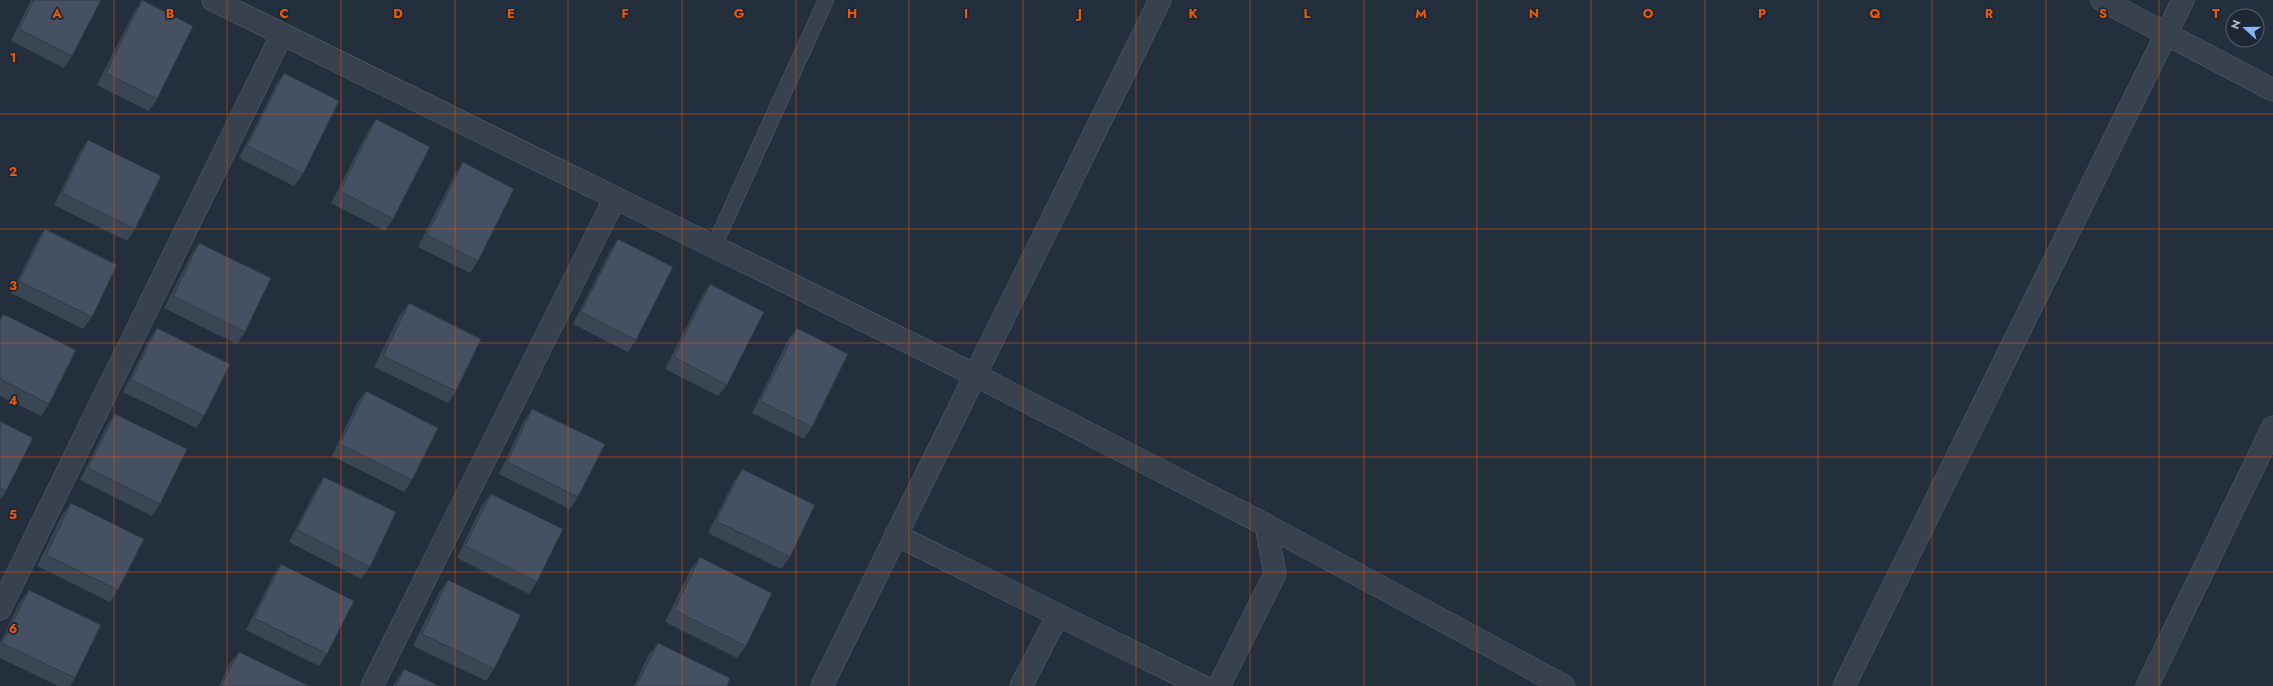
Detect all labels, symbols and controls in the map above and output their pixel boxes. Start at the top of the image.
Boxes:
text: A [51,4,62,23]
text: B [166,4,175,23]
text: C [279,4,289,23]
text: D [393,4,403,23]
text: E [507,4,515,23]
text: F [621,4,629,23]
text: G [734,4,745,23]
text: H [847,4,857,23]
text: I [964,4,968,23]
text: J [1075,4,1082,23]
text: K [1188,4,1198,23]
text: L [1304,4,1311,23]
text: M [1415,4,1427,23]
text: N [1529,4,1539,23]
text: O [1643,4,1654,23]
text: P [1758,4,1766,23]
text: Q [1869,4,1881,23]
text: R [1985,4,1994,23]
text: S [2099,4,2107,23]
text: T [2212,4,2220,23]
north arrow [2225,8,2265,48]
text: N [2227,17,2245,31]
text: 1 [10,48,16,67]
text: 2 [9,162,17,181]
text: 3 [9,276,17,295]
text: 4 [8,391,18,410]
text: 5 [9,505,17,524]
text: 6 [9,619,18,638]

